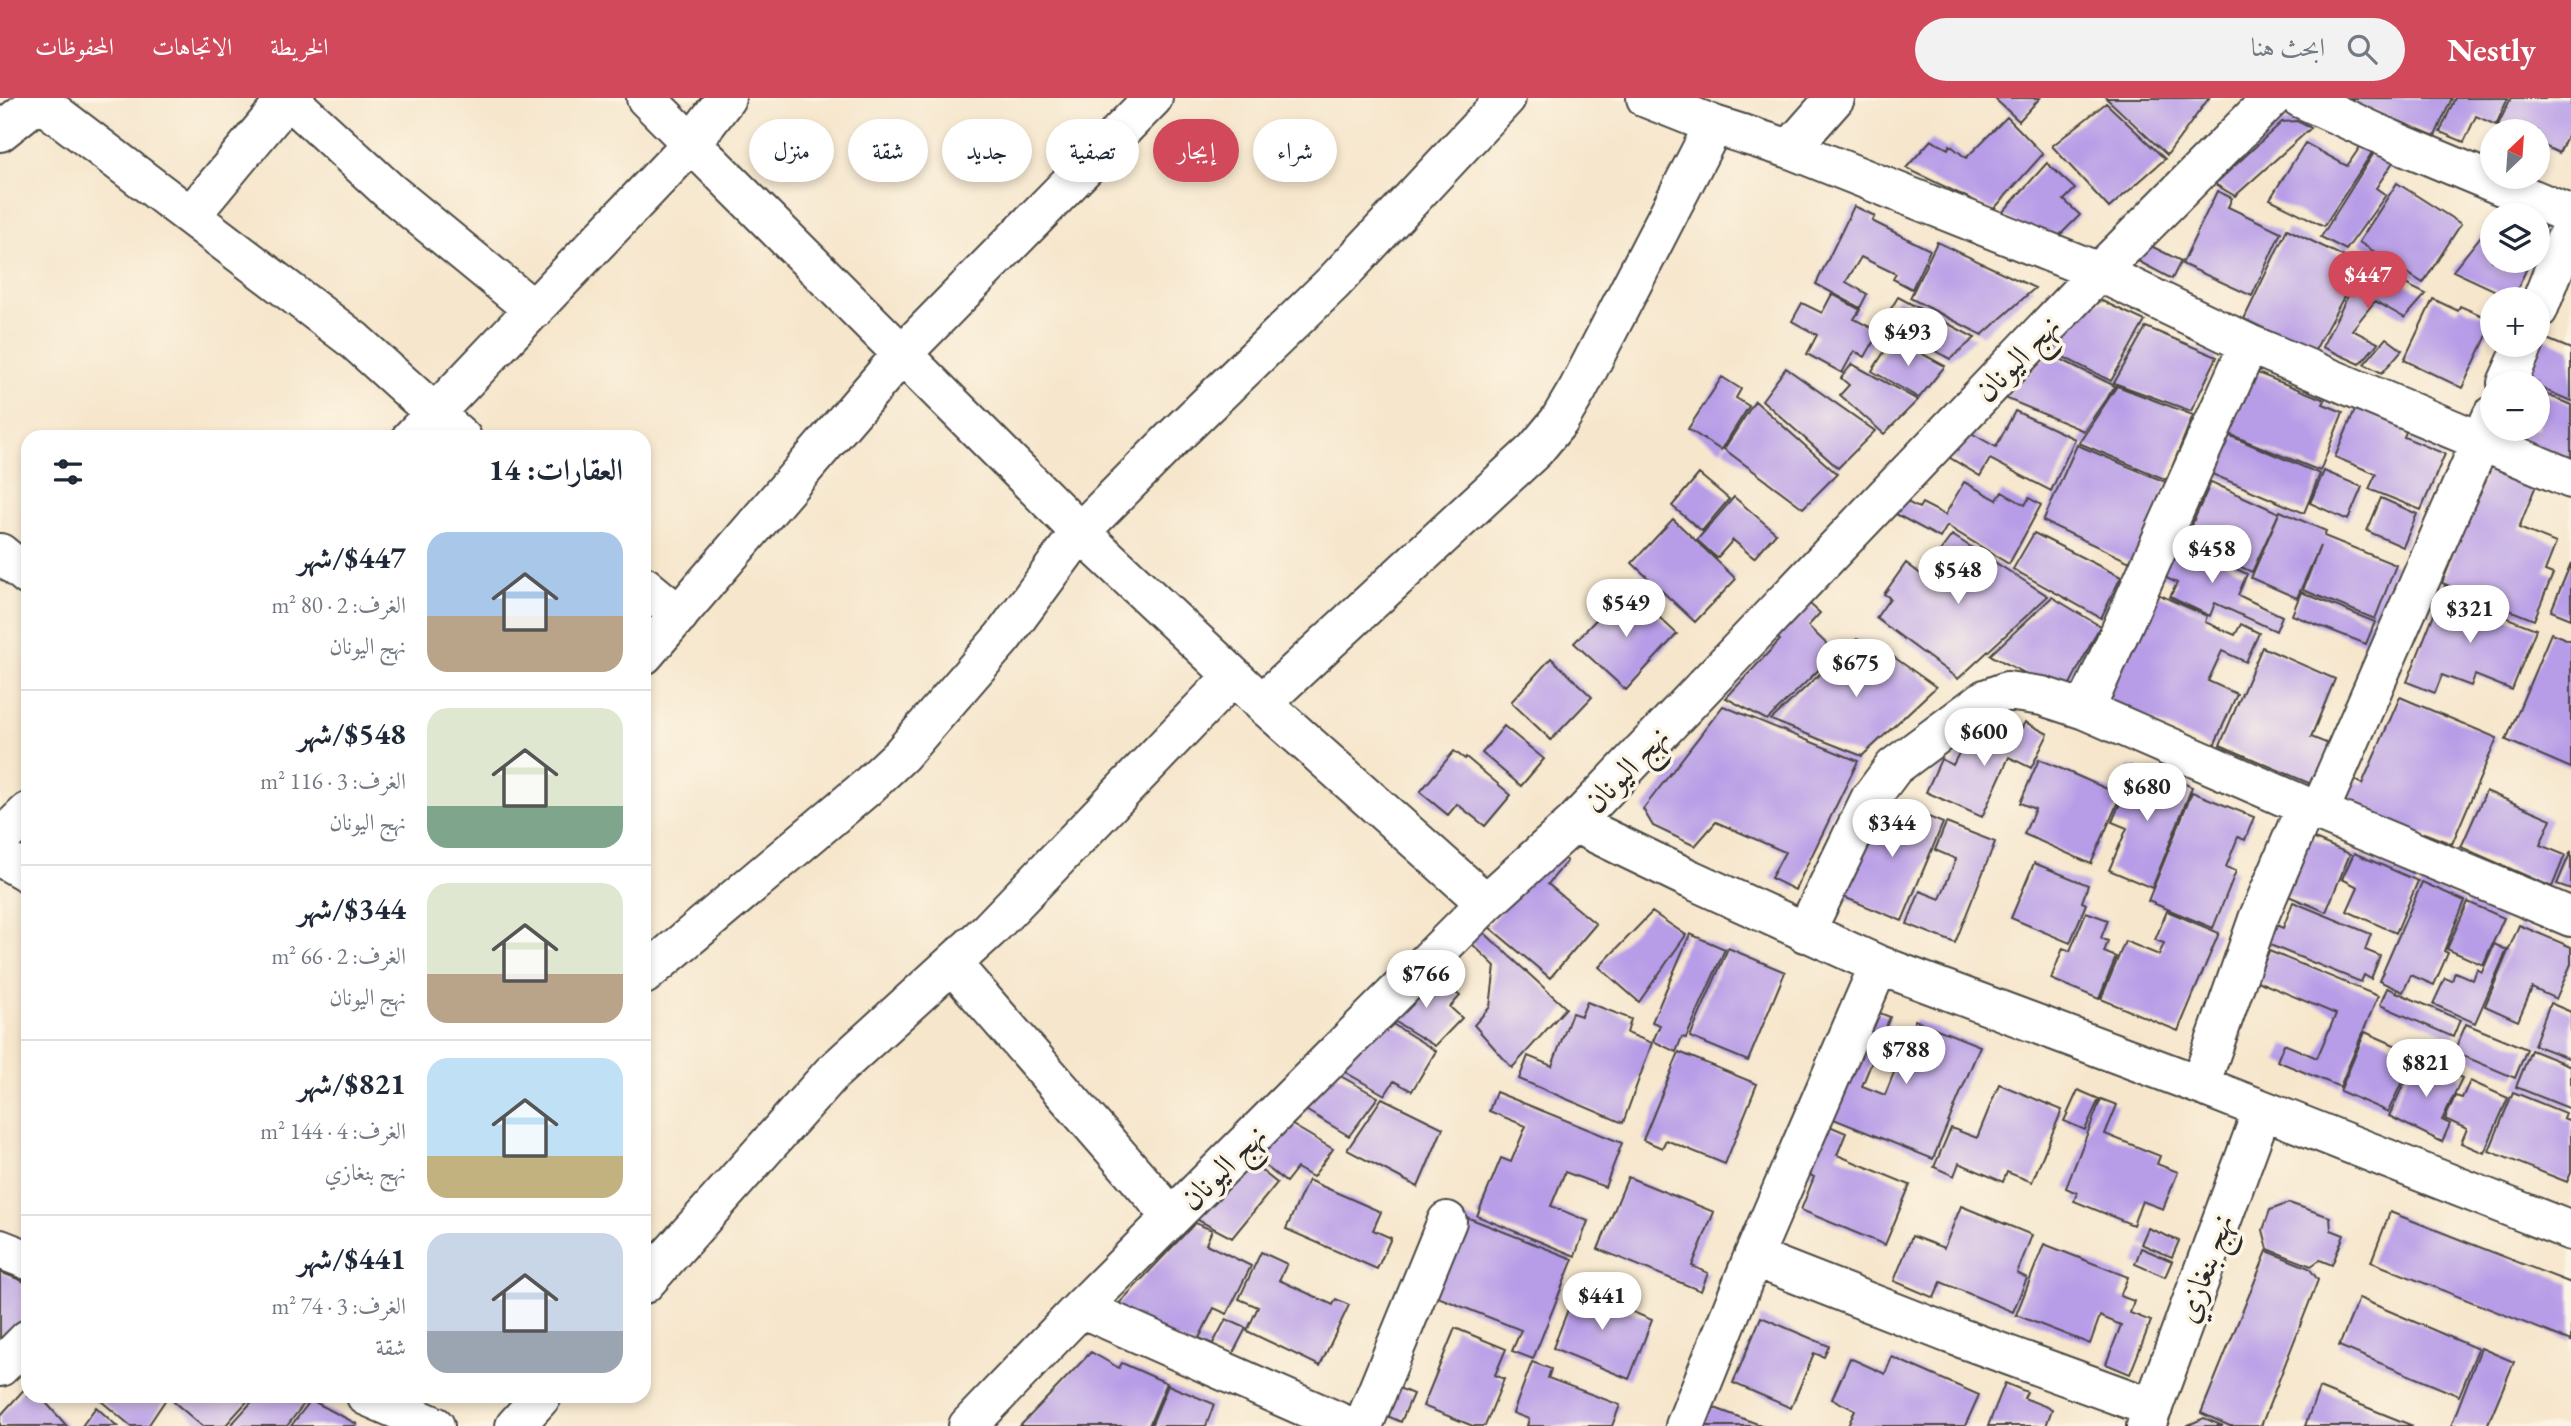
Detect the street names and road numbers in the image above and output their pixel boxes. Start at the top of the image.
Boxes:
street label: نهج اليونان [1965,305,2074,416]
street label: نهج اليونان [1574,716,1683,827]
street label: نهج اليونان [1170,1114,1281,1225]
street label: نهج بنغازي [2165,1208,2250,1331]

